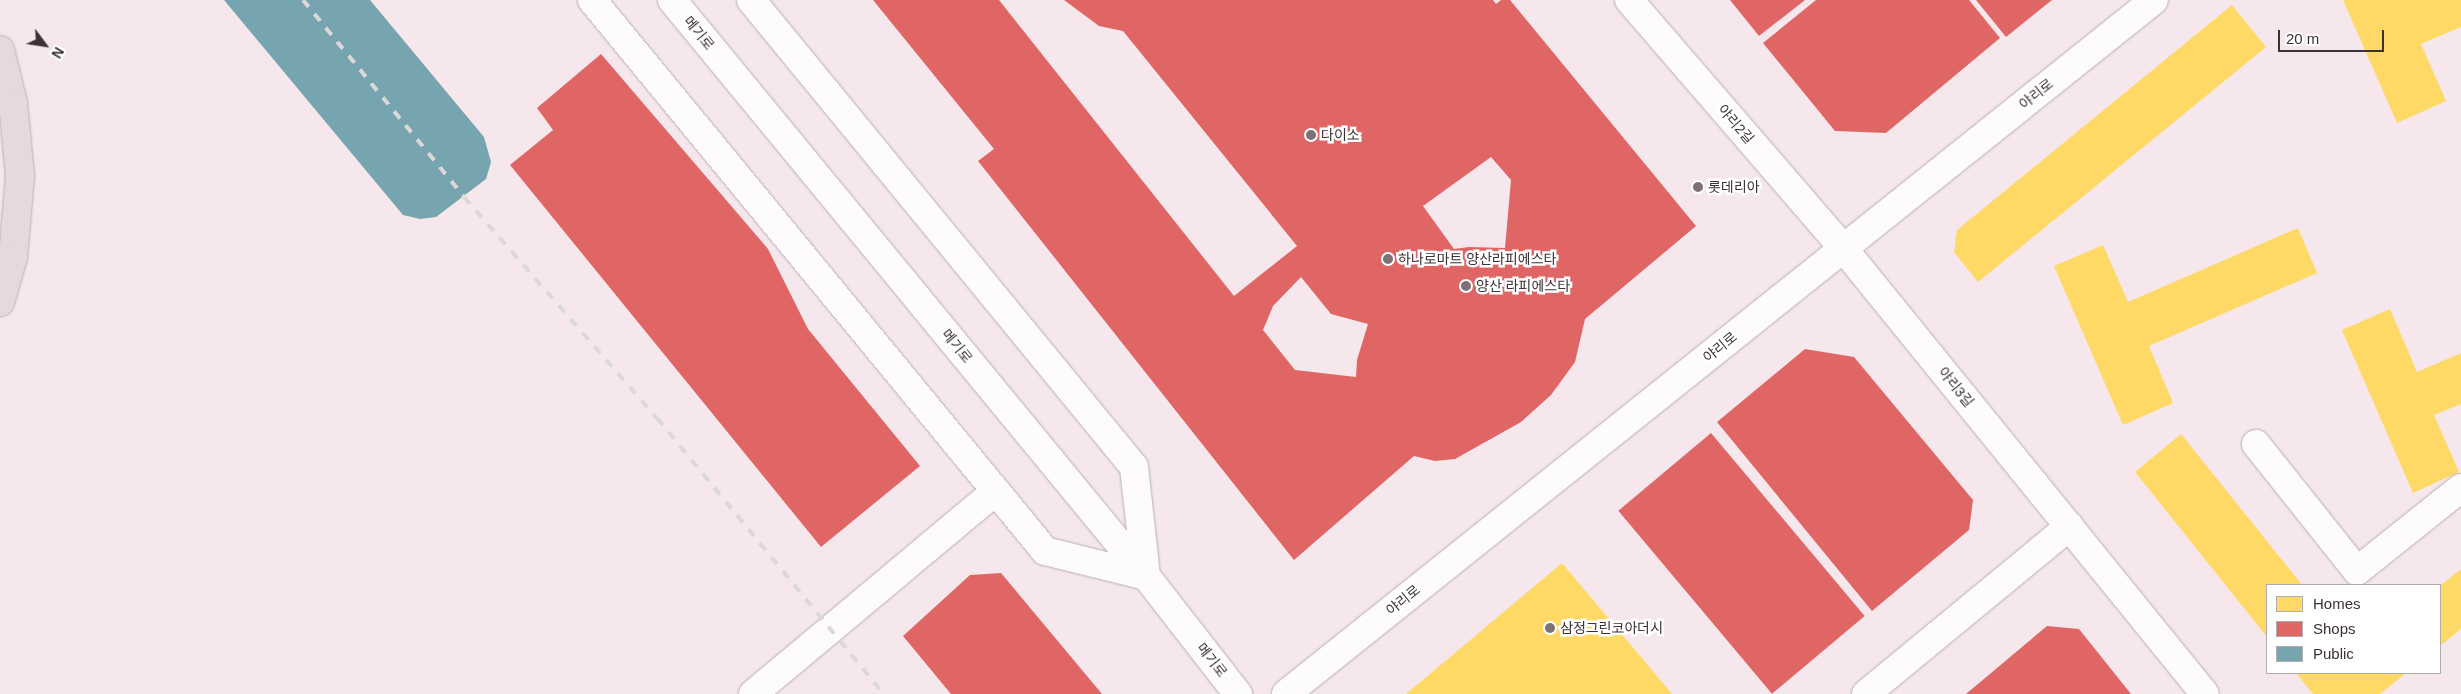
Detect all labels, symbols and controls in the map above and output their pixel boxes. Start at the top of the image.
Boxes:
street label: 메기로 [680,13,718,53]
north arrow [20,20,70,70]
scale bar [2281,20,2387,52]
text: 20 m [2286,30,2319,47]
text: N [48,44,67,61]
street label: 야리로 [2016,75,2056,113]
street label: 야리2길 [1714,101,1758,147]
place label: 다이소 [1321,127,1360,143]
marker: 다이소 [1305,129,1317,141]
place label: 롯데리아 [1708,179,1760,195]
marker: 롯데리아 [1692,181,1704,193]
place label: 하나로마트 양산라피에스타 [1398,251,1556,267]
marker: 하나로마트 양산라피에스타 [1382,253,1394,265]
place label: 양산 라피에스타 [1476,278,1570,294]
marker: 양산 라피에스타 [1460,280,1472,292]
street label: 메기로 [938,326,976,366]
street label: 야리로 [1700,328,1740,366]
street label: 야리3길 [1935,364,1977,410]
street label: 야리로 [1383,581,1423,619]
legend [2266,584,2441,674]
text: Homes [2313,595,2361,612]
place label: 삼정그린코아더시 [1560,620,1663,636]
text: Shops [2313,620,2356,637]
marker: 삼정그린코아더시 [1544,622,1556,634]
street label: 메기로 [1193,640,1231,680]
text: Public [2313,645,2354,662]

